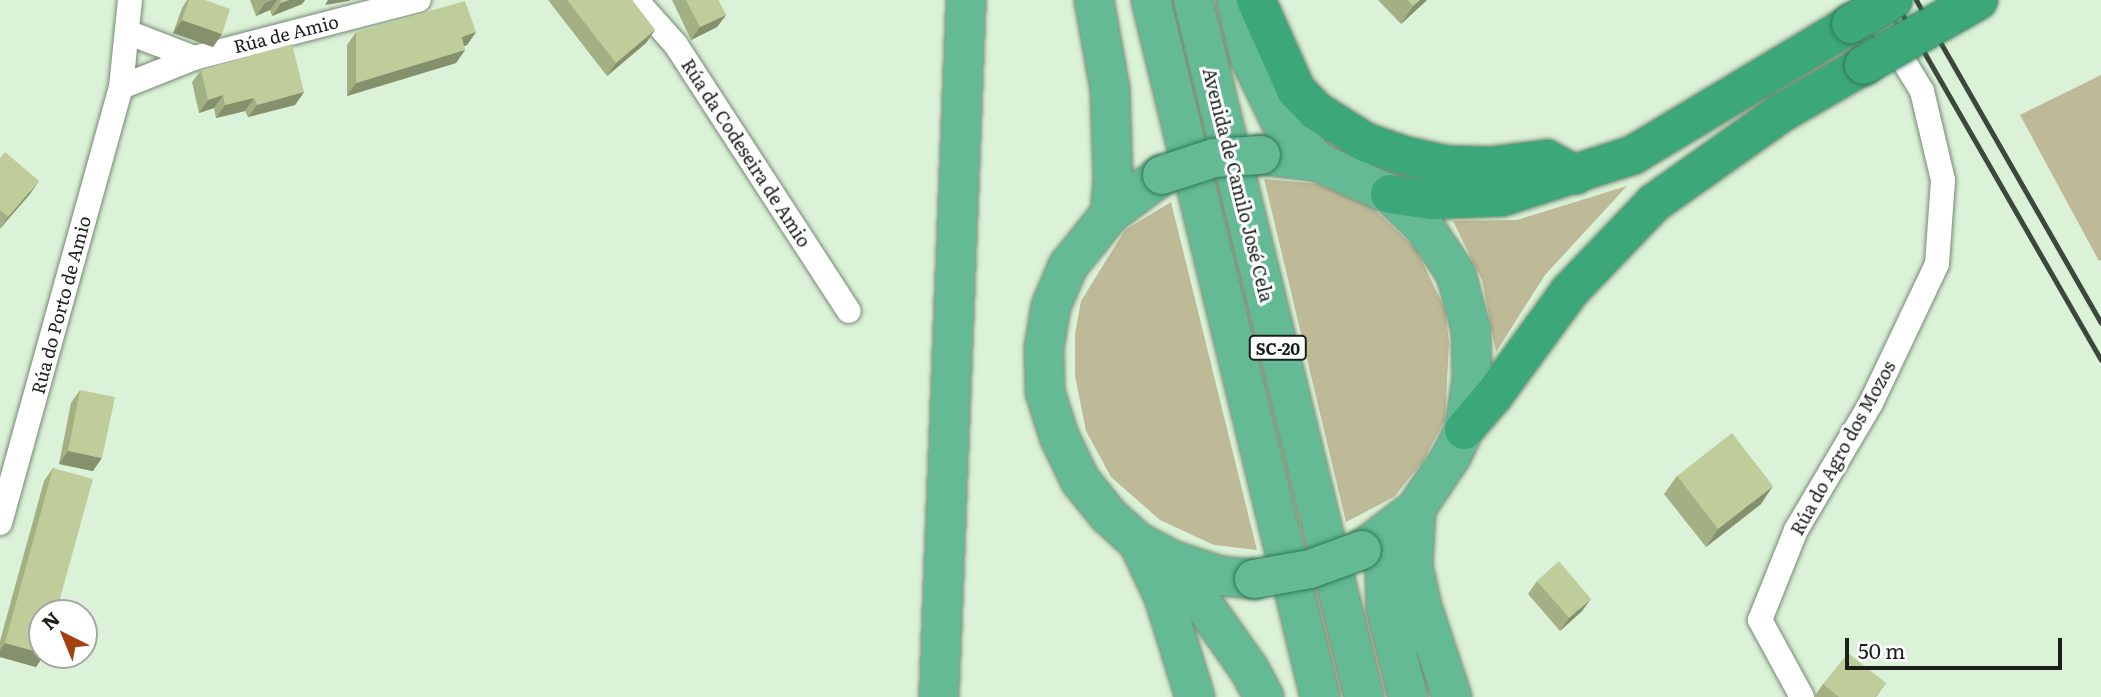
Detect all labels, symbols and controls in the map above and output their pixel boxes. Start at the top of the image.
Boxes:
street label: Rúa de Amio [231,11,341,57]
street label: Rúa da Codeseira de Amio [677,55,815,251]
street label: Avenida de Camilo José Cela [1198,66,1278,304]
street label: Rúa do Porto de Amio [27,214,95,396]
road number: SC-20 [1248,336,1308,360]
street label: Rúa do Agro dos Mozos [1786,357,1900,539]
north arrow [28,599,98,669]
text: N [35,604,65,636]
scale bar [1849,624,2066,668]
text: 50 m [1858,634,1905,665]

